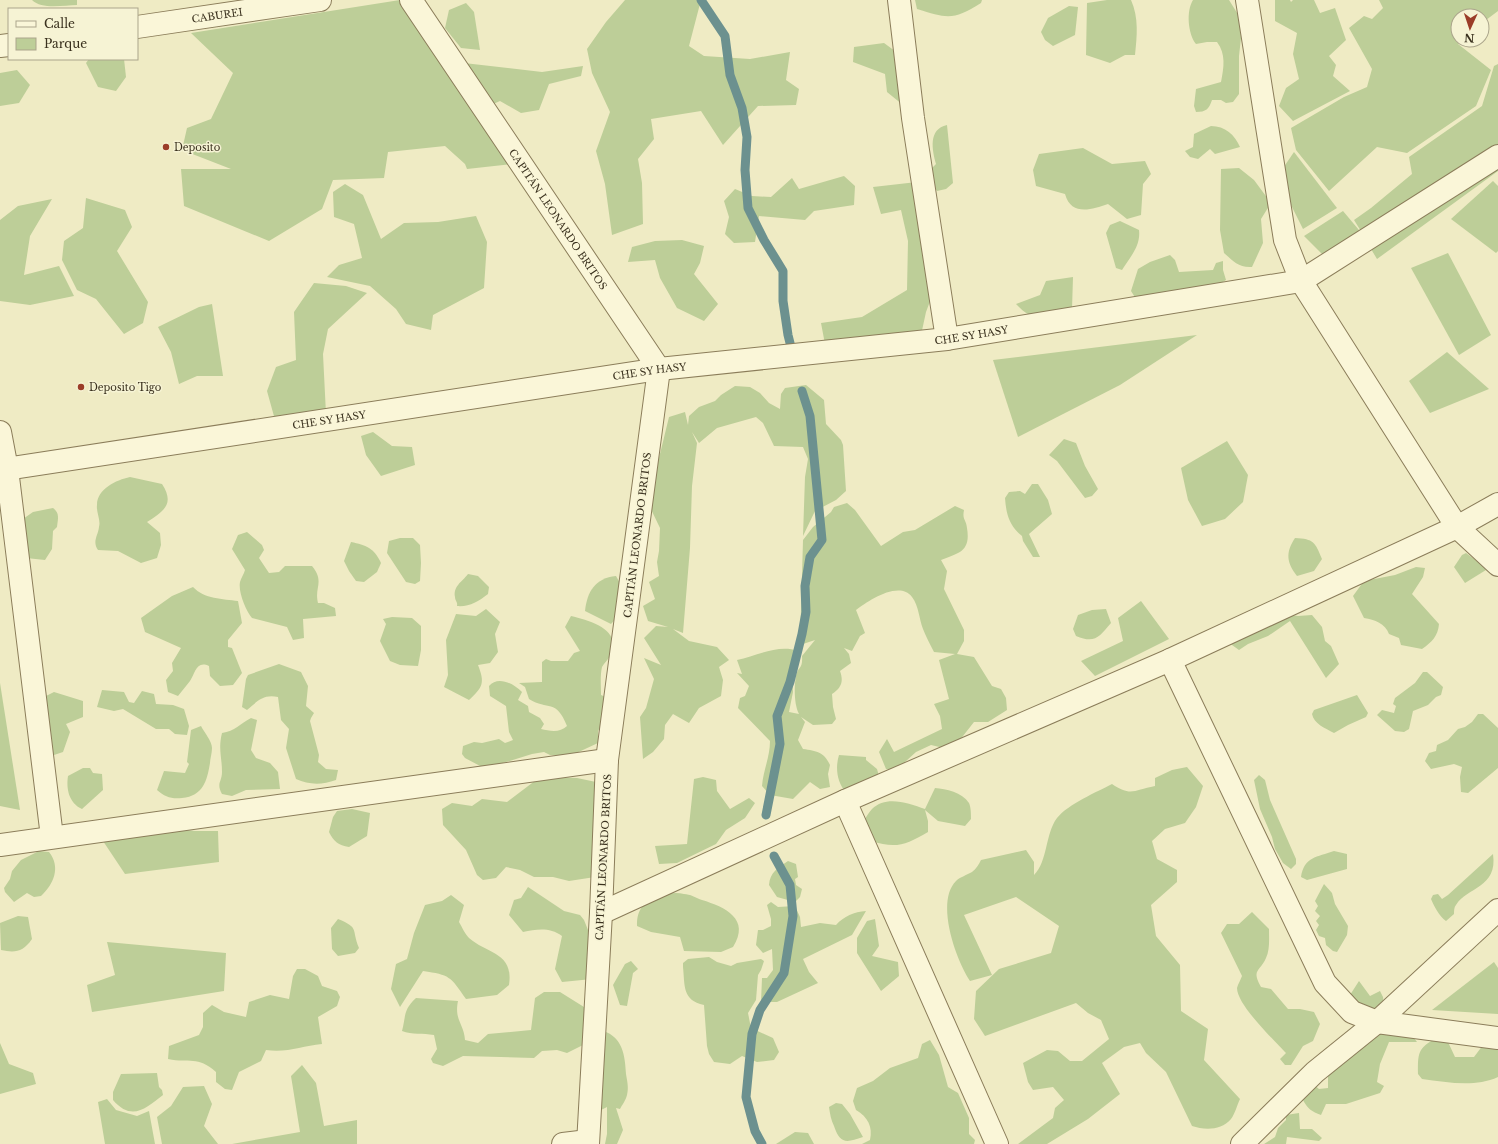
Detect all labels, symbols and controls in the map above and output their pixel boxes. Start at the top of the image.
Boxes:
street label: CABUREI [191,6,244,26]
legend [8,8,138,60]
north arrow [1450,8,1490,48]
text: Calle [44,16,75,31]
text: N [1463,31,1475,45]
text: Parque [44,36,87,51]
place label: Deposito [174,141,221,154]
marker: Deposito [161,142,171,152]
street label: CAPITÁN LEONARDO BRITOS [506,147,610,292]
street label: CHE SY HASY [934,323,1010,347]
street label: CHE SY HASY [612,360,688,383]
place label: Deposito Tigo [89,381,162,394]
marker: Deposito Tigo [76,382,86,392]
street label: CHE SY HASY [291,408,368,432]
street label: CAPITÁN LEONARDO BRITOS [620,451,654,619]
street label: CAPITÁN LEONARDO BRITOS [592,773,614,941]

